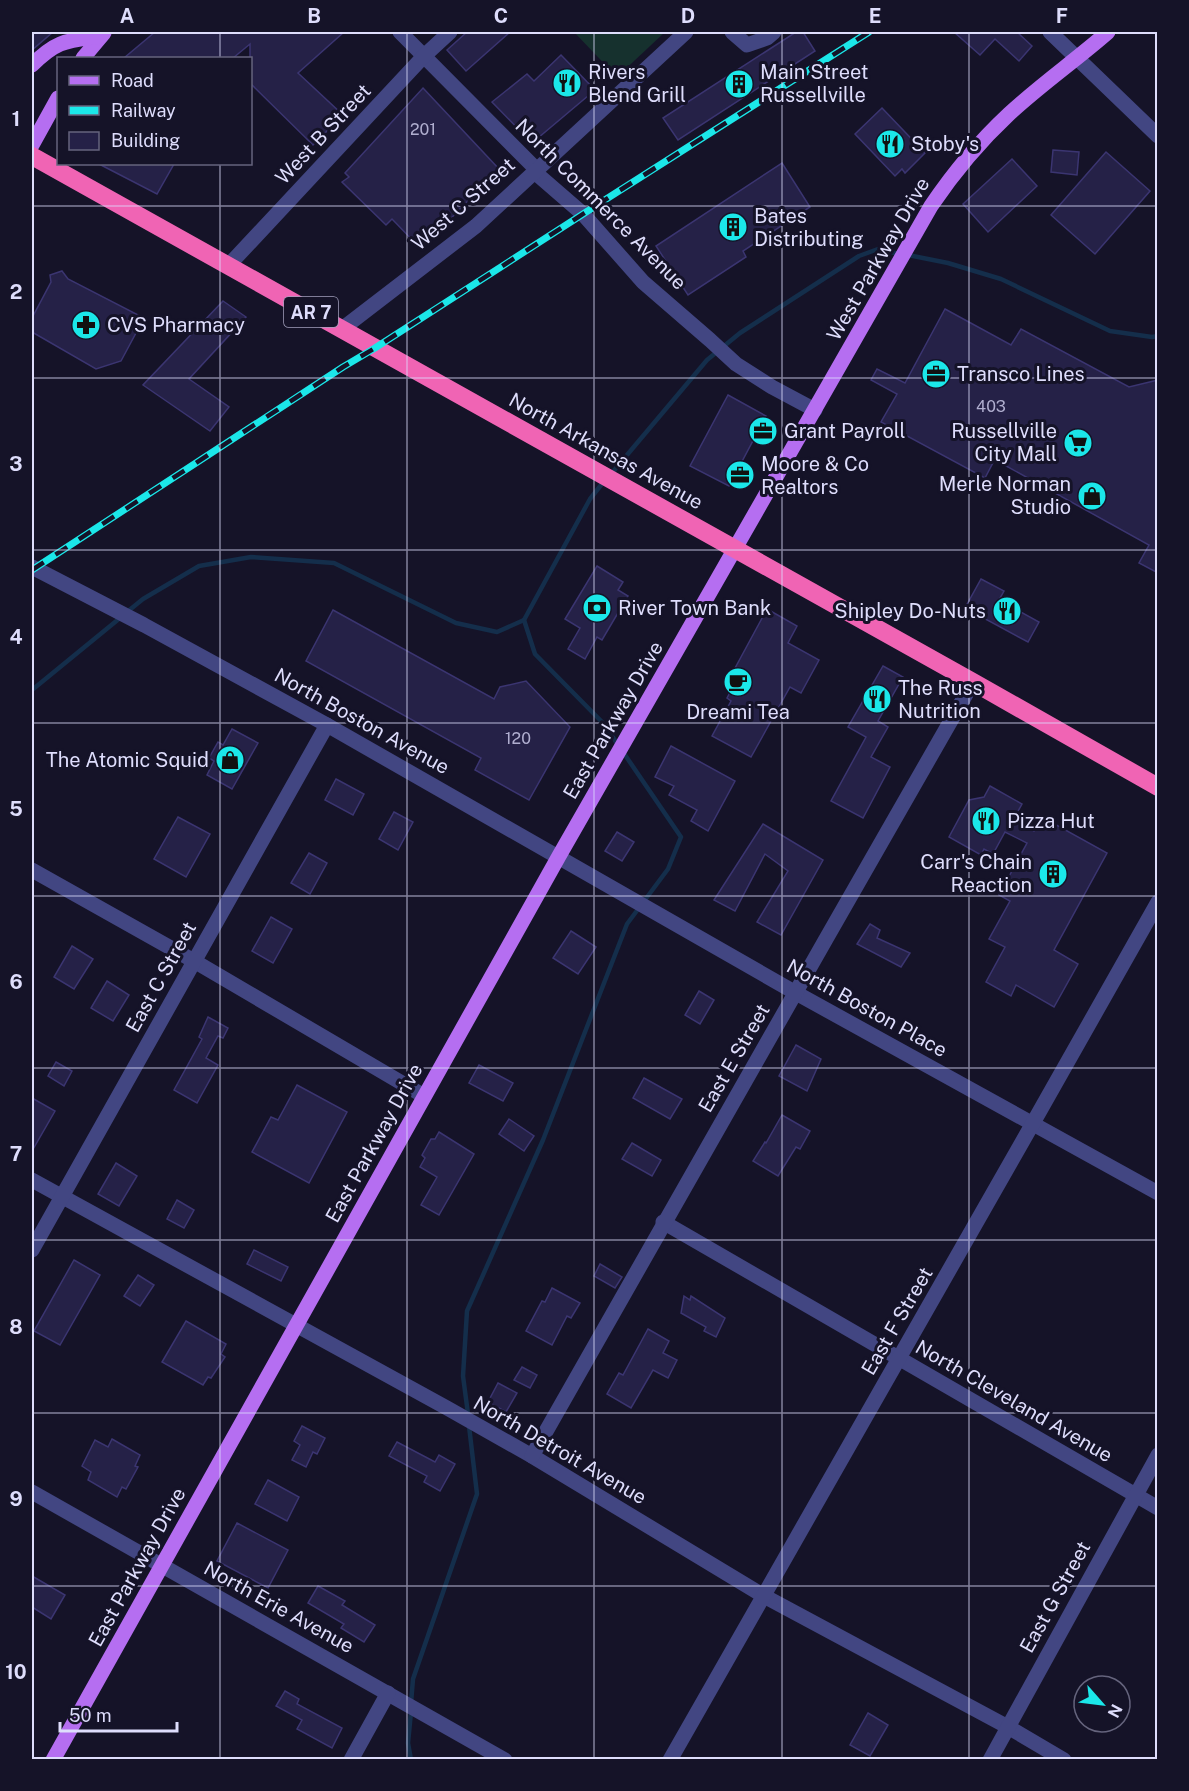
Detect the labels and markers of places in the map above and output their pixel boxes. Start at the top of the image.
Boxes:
place label: Rivers Blend Grill [588,60,686,107]
place label: Main Street Russellville [760,60,869,107]
restaurant icon: Rivers Blend Grill [551,67,583,99]
building icon: Main Street Russellville [723,68,755,100]
restaurant icon: Stoby's [874,128,906,160]
place label: Stoby's [911,132,979,156]
place label: Bates Distributing [754,204,864,251]
building icon: Bates Distributing [717,211,749,243]
pharmacy icon: CVS Pharmacy [70,309,102,341]
place label: CVS Pharmacy [107,313,245,337]
office icon: Transco Lines [920,358,952,390]
place label: Transco Lines [957,362,1085,386]
office icon: Grant Payroll [747,415,779,447]
place label: Grant Payroll [784,419,906,443]
place label: Russellville City Mall [951,419,1057,466]
supermarket icon: Russellville City Mall [1062,427,1094,459]
place label: Moore & Co Realtors [761,452,869,499]
office icon: Moore & Co Realtors [724,459,756,491]
place label: Merle Norman Studio [939,472,1071,519]
shop icon: Merle Norman Studio [1076,480,1108,512]
bank icon: River Town Bank [581,592,613,624]
restaurant icon: Shipley Do-Nuts [991,595,1023,627]
place label: River Town Bank [618,596,771,620]
place label: Shipley Do-Nuts [834,599,986,623]
cafe icon: Dreami Tea [722,666,754,698]
place label: The Russ Nutrition [898,676,983,723]
restaurant icon: The Russ Nutrition [861,683,893,715]
place label: Dreami Tea [686,700,790,724]
shop icon: The Atomic Squid [214,744,246,776]
place label: The Atomic Squid [46,748,209,772]
restaurant icon: Pizza Hut [970,805,1002,837]
place label: Pizza Hut [1007,809,1095,833]
place label: Carr's Chain Reaction [920,850,1032,897]
building icon: Carr's Chain Reaction [1037,858,1069,890]

